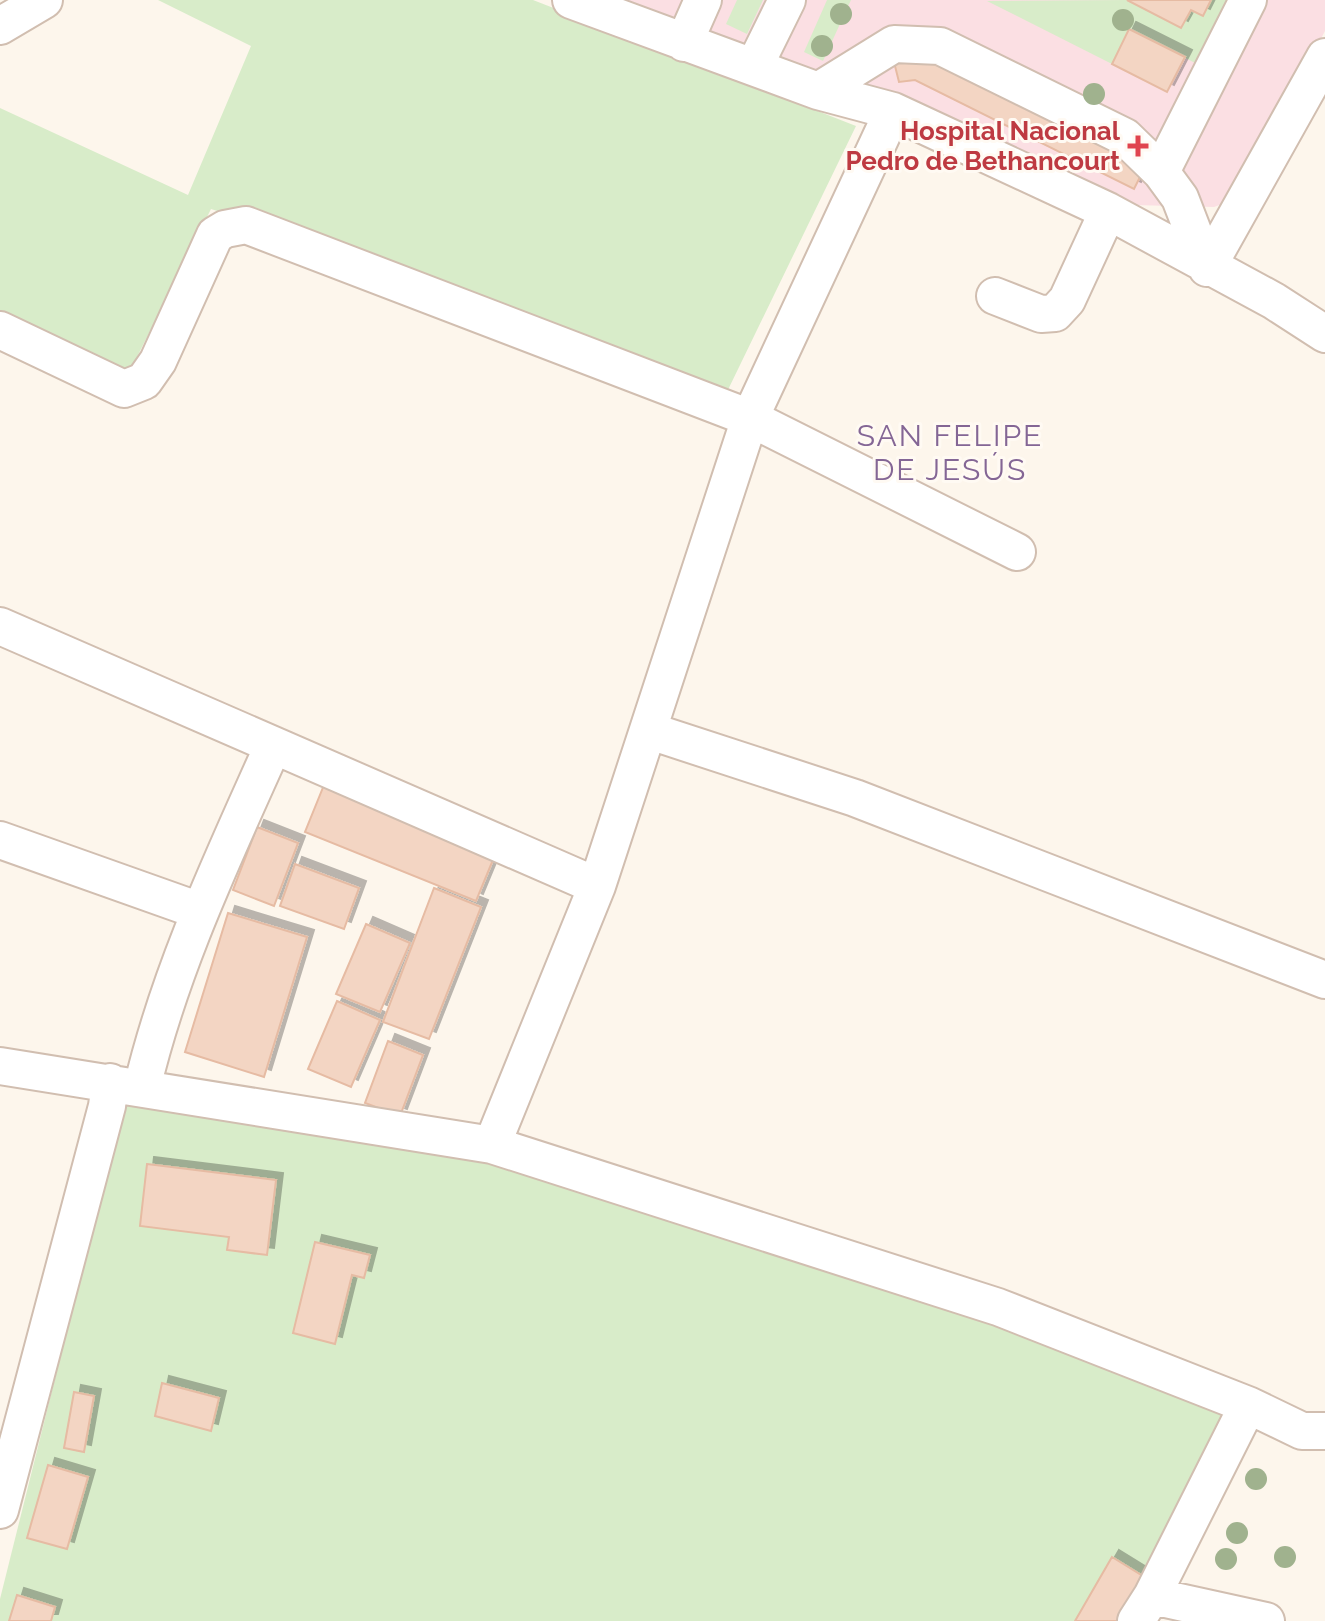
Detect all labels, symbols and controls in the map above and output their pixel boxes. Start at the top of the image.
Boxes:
place label: Hospital Nacional Pedro de Bethancourt [845,116,1121,176]
marker: Hospital Nacional Pedro de Bethancourt [1127,135,1149,157]
district label: SAN FELIPE DE JESÚS [857,418,1043,487]

